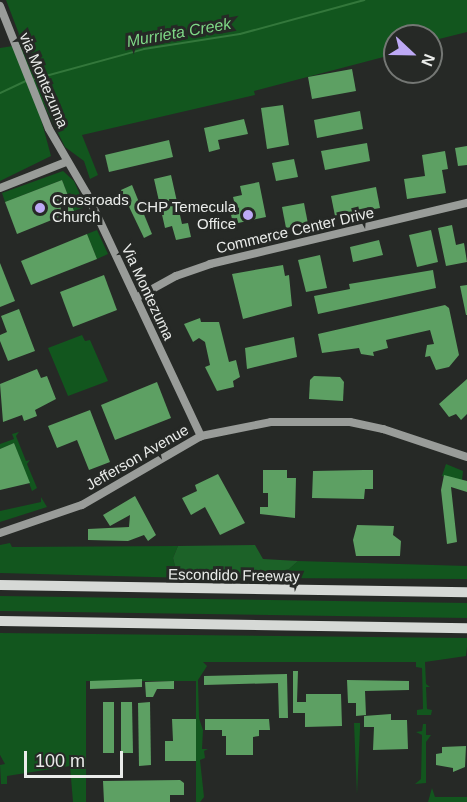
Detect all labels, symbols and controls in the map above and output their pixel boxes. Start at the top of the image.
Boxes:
water label: Murrieta Creek [125,14,233,52]
north arrow [383,24,443,84]
street label: via Montezuma [16,30,72,130]
text: N [418,52,438,69]
place label: Crossroads Church [52,190,129,225]
place label: CHP Temecula Office [136,197,236,232]
marker: Crossroads Church [33,201,47,215]
street label: Commerce Center Drive [214,203,376,257]
marker: CHP Temecula Office [241,208,255,222]
street label: Via Montezuma [118,241,178,343]
street label: Jefferson Avenue [82,420,192,494]
street label: Escondido Freeway [168,565,300,585]
scale bar [27,739,126,777]
text: 100 m [35,751,85,771]

